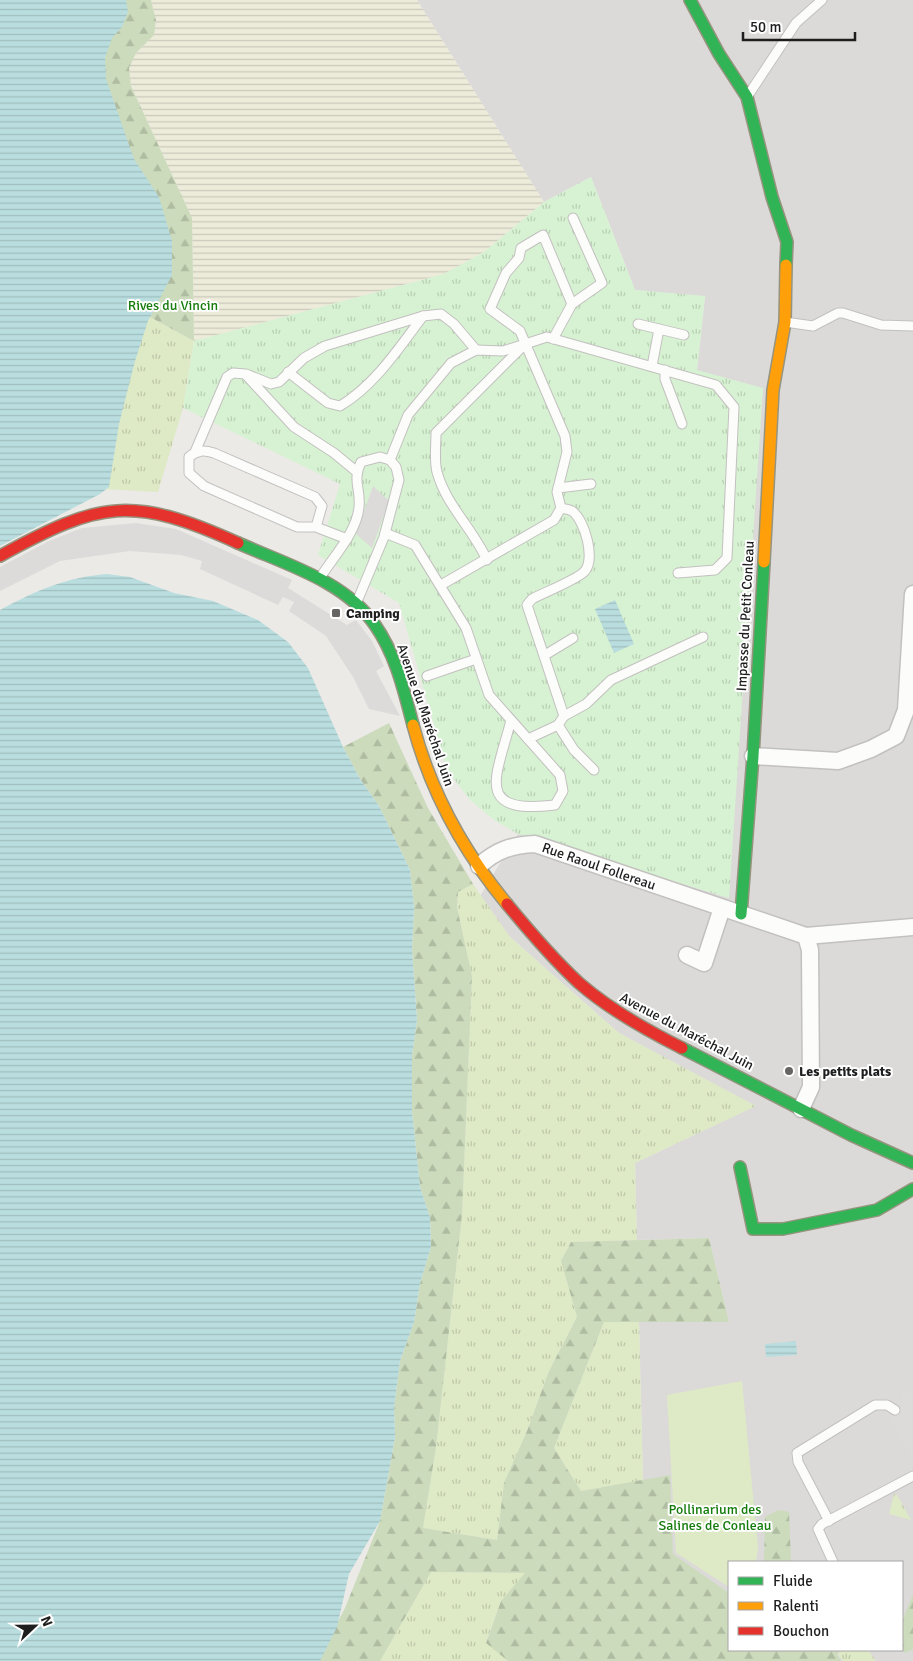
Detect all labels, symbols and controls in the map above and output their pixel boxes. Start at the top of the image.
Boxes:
scale bar [743,10,856,42]
text: 50 m [750,18,781,36]
park label: Rives du Vincin [128,297,218,314]
street label: Impasse du Petit Conleau [733,540,758,692]
place label: Camping [346,605,400,622]
marker: Camping [330,607,342,619]
street label: Avenue du Maréchal Juin [393,642,458,788]
street label: Rue Raoul Follereau [540,839,658,894]
street label: Avenue du Maréchal Juin [617,989,757,1074]
place label: Les petits plats [799,1063,891,1080]
marker: Les petits plats [783,1065,795,1077]
park label: Pollinarium des Salines de Conleau [658,1501,772,1534]
legend [728,1561,903,1651]
text: Fluide [773,1572,813,1590]
text: Ralenti [773,1597,819,1615]
north arrow [10,1601,60,1651]
text: N [37,1614,56,1629]
text: Bouchon [773,1622,829,1640]

